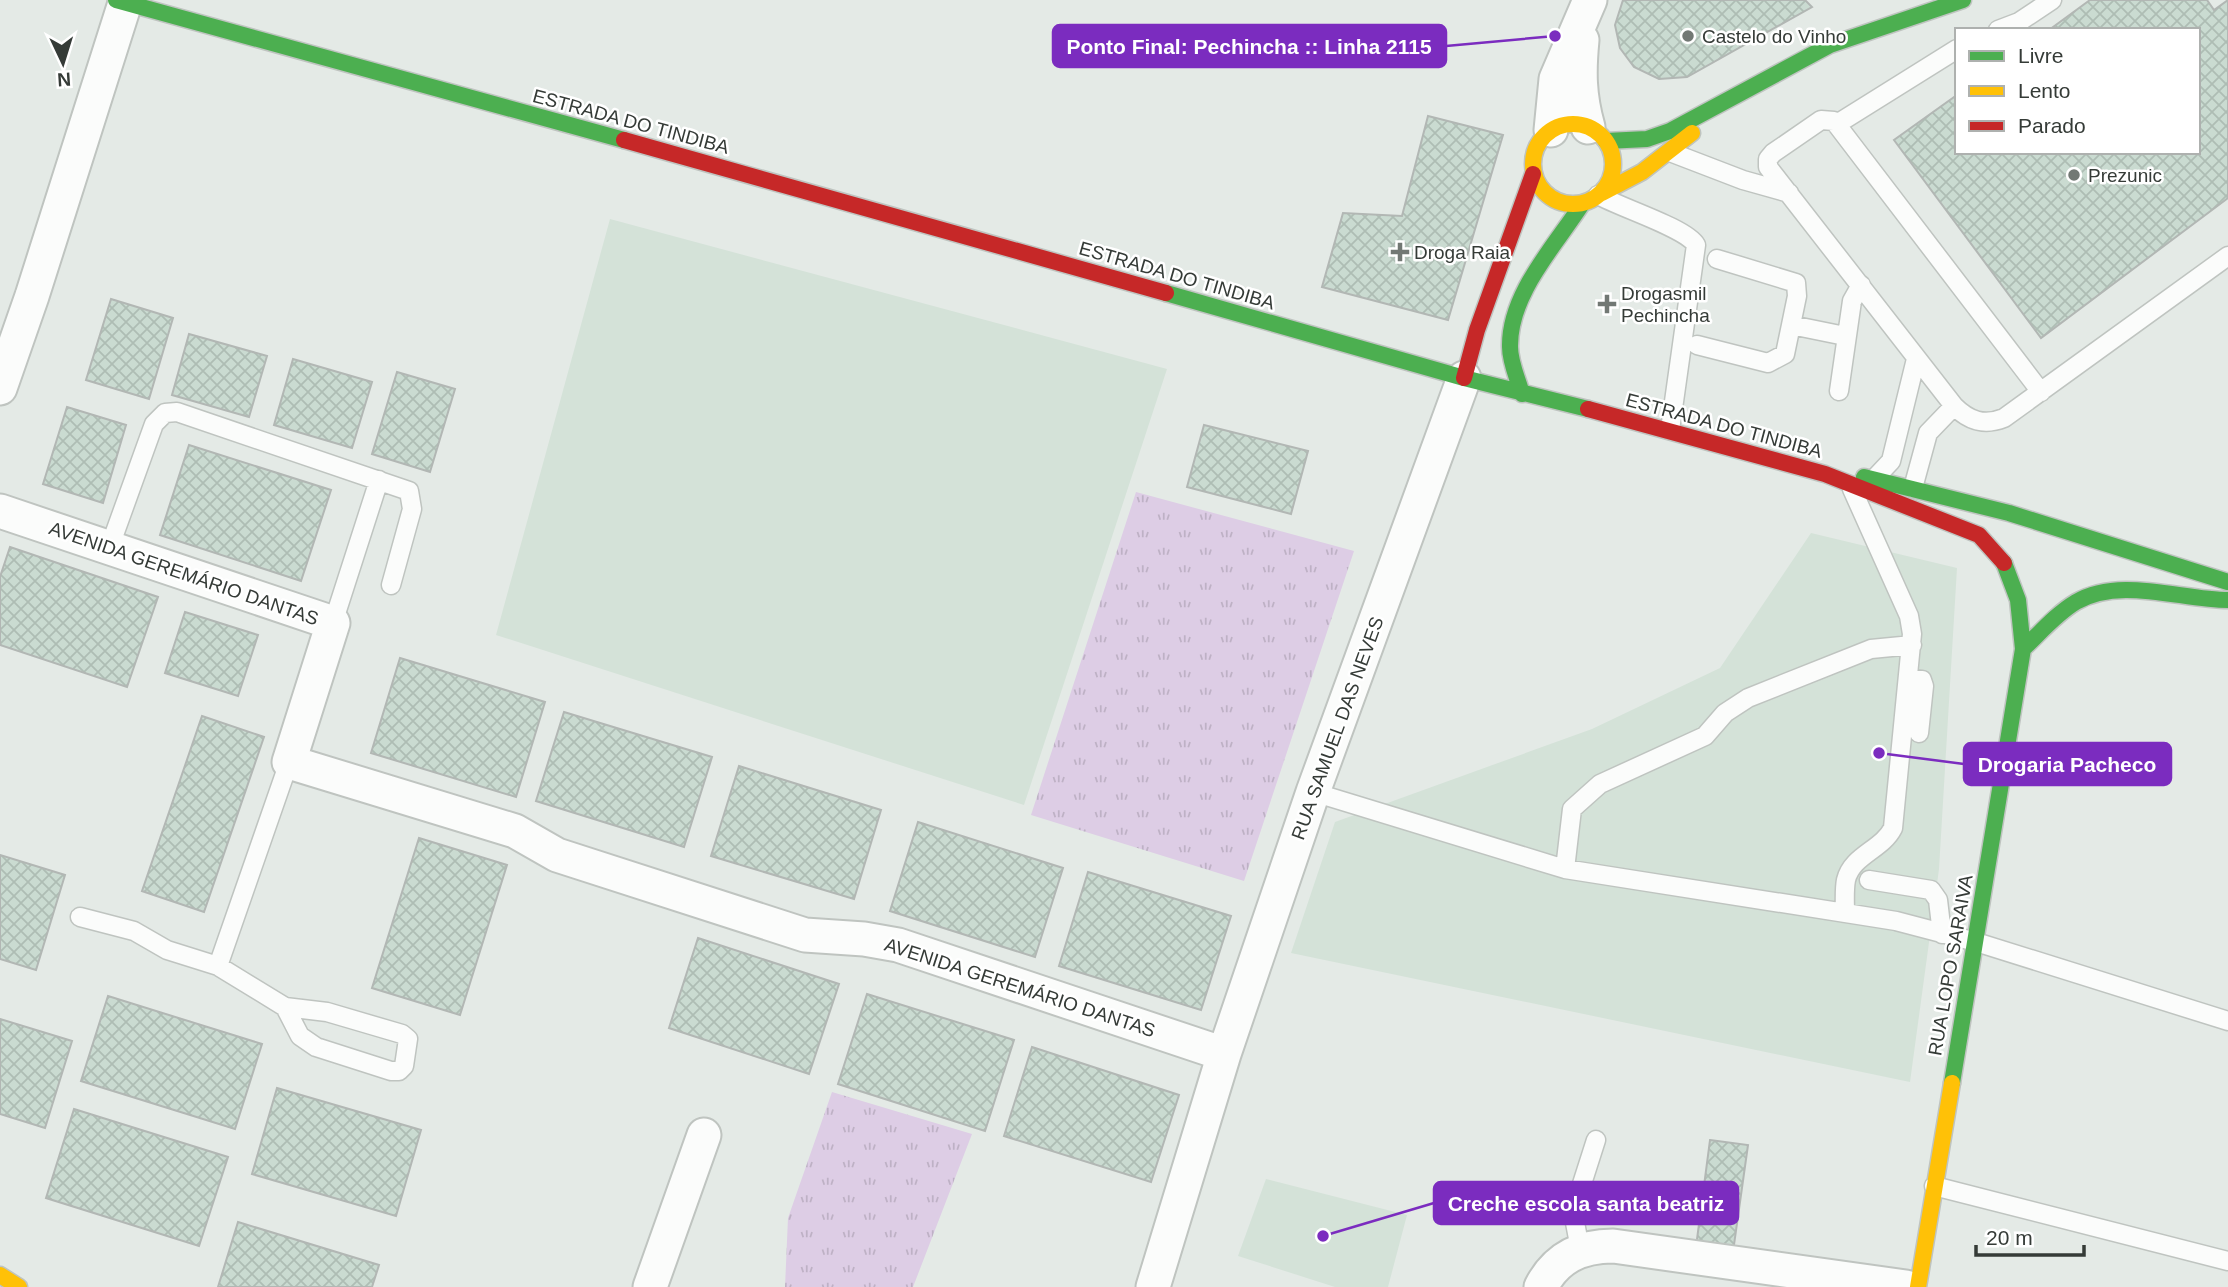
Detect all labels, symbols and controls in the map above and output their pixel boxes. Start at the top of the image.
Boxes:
callout: Ponto Final: Pechincha :: Linha 2115 [1053,25,1446,67]
place label: Castelo do Vinho [1702,26,1846,47]
north arrow [28,28,98,98]
marker: Castelo do Vinho [1680,28,1696,44]
legend [1955,28,2200,154]
text: Ponto Final: Pechincha :: Linha 2115 [1066,35,1432,58]
text: Livre [2018,44,2064,67]
text: N [57,69,72,90]
text: Lento [2018,79,2071,102]
street label: ESTRADA DO TINDIBA [530,85,732,158]
text: Parado [2018,114,2086,137]
place label: Prezunic [2088,165,2162,186]
marker: Prezunic [2066,167,2082,183]
street label: ESTRADA DO TINDIBA [1077,237,1277,314]
place label: Droga Raia [1414,242,1511,263]
marker: Droga Raia [1392,244,1408,260]
place label: Drogasmil Pechincha [1621,283,1710,326]
marker: Drogasmil Pechincha [1599,296,1615,312]
street label: ESTRADA DO TINDIBA [1623,389,1825,462]
street label: AVENIDA GEREMÁRIO DANTAS [46,517,321,630]
street label: RUA SAMUEL DAS NEVES [1287,614,1388,843]
callout: Drogaria Pacheco [1964,743,2171,785]
text: Drogaria Pacheco [1978,753,2156,776]
street label: RUA LOPO SARAIVA [1924,873,1977,1057]
street label: AVENIDA GEREMÁRIO DANTAS [882,934,1158,1041]
callout: Creche escola santa beatriz [1434,1182,1738,1224]
text: Creche escola santa beatriz [1448,1192,1724,1215]
scale bar [1976,1214,2084,1258]
text: 20 m [1986,1226,2033,1249]

